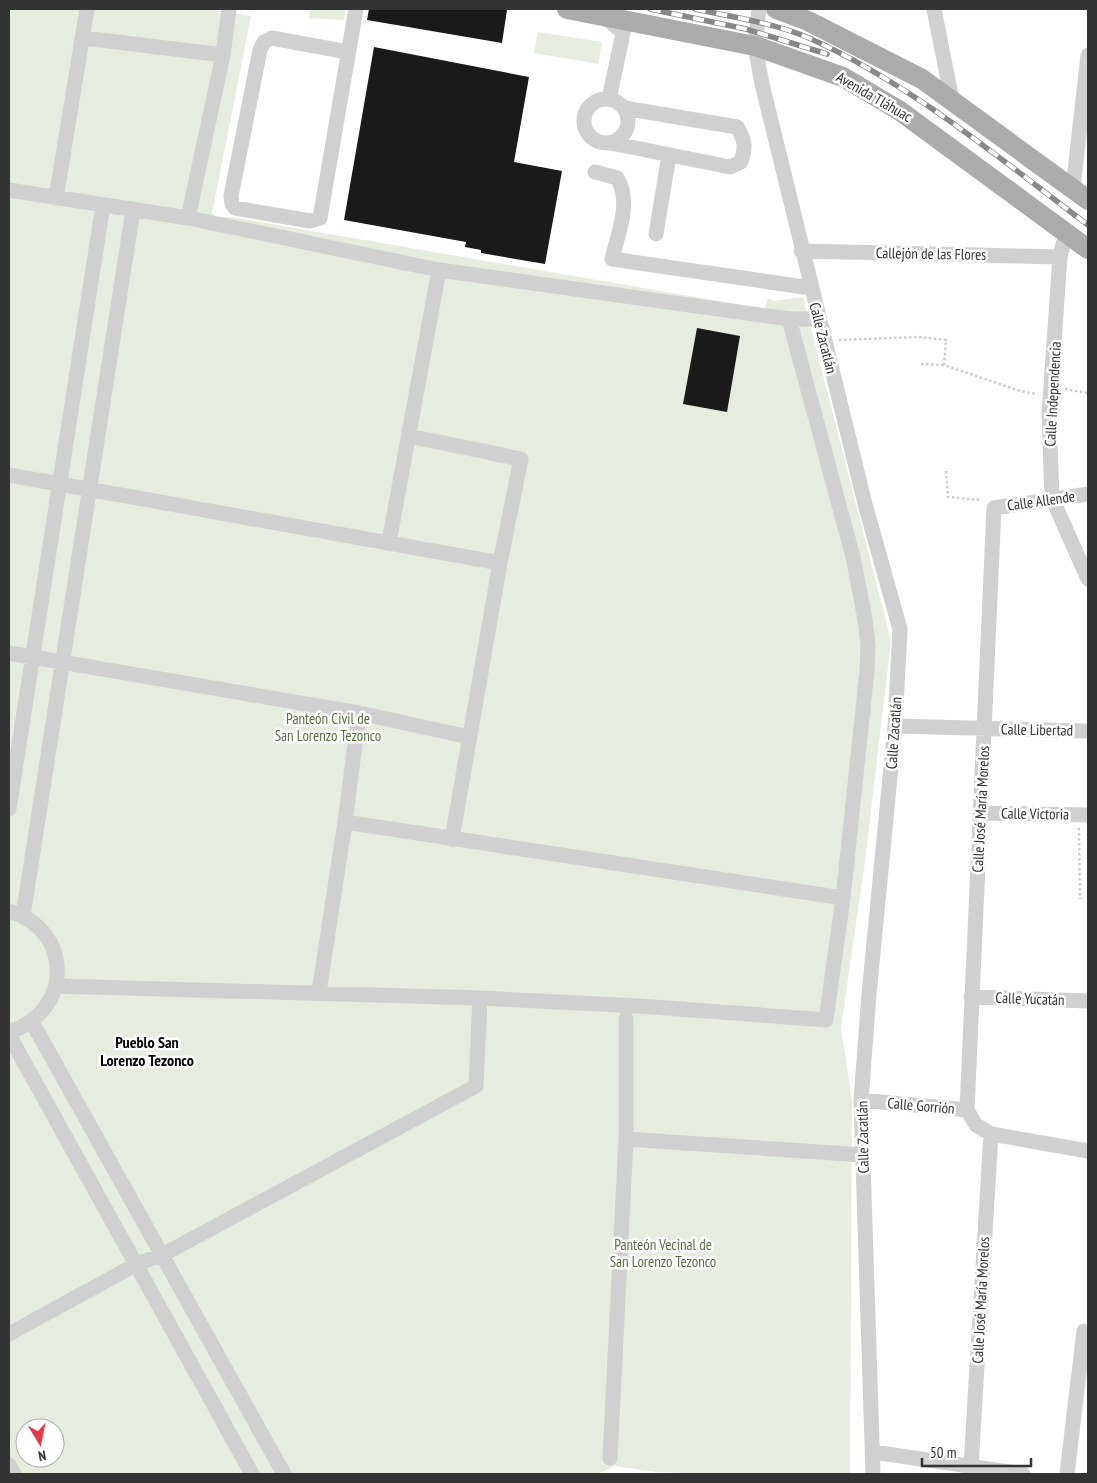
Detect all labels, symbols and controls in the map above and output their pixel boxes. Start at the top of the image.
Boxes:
street label: Avenida Tláhuac [833,67,916,126]
street label: Callejón de las Flores [876,243,986,264]
street label: Calle Zacatlán [805,300,841,375]
street label: Calle Independencia [1040,341,1065,447]
street label: Calle Allende [1006,486,1076,515]
street label: Calle Zacatlán [881,696,906,770]
park label: Panteón Civil de San Lorenzo Tezonco [275,709,381,745]
street label: Calle Libertad [1001,719,1073,740]
street label: Calle José María Morelos [968,745,993,873]
street label: Calle Victoria [1001,803,1069,824]
street label: Calle Yucatán [995,988,1065,1009]
district label: Pueblo San Lorenzo Tezonco [100,1032,194,1070]
street label: Calle Gorrión [887,1093,955,1118]
street label: Calle Zacatlán [852,1100,873,1174]
park label: Panteón Vecinal de San Lorenzo Tezonco [610,1235,716,1271]
street label: Calle José María Morelos [968,1236,993,1364]
north arrow [15,1418,65,1468]
scale bar [922,1436,1031,1468]
text: 50 m [930,1443,956,1462]
text: N [37,1446,48,1465]

